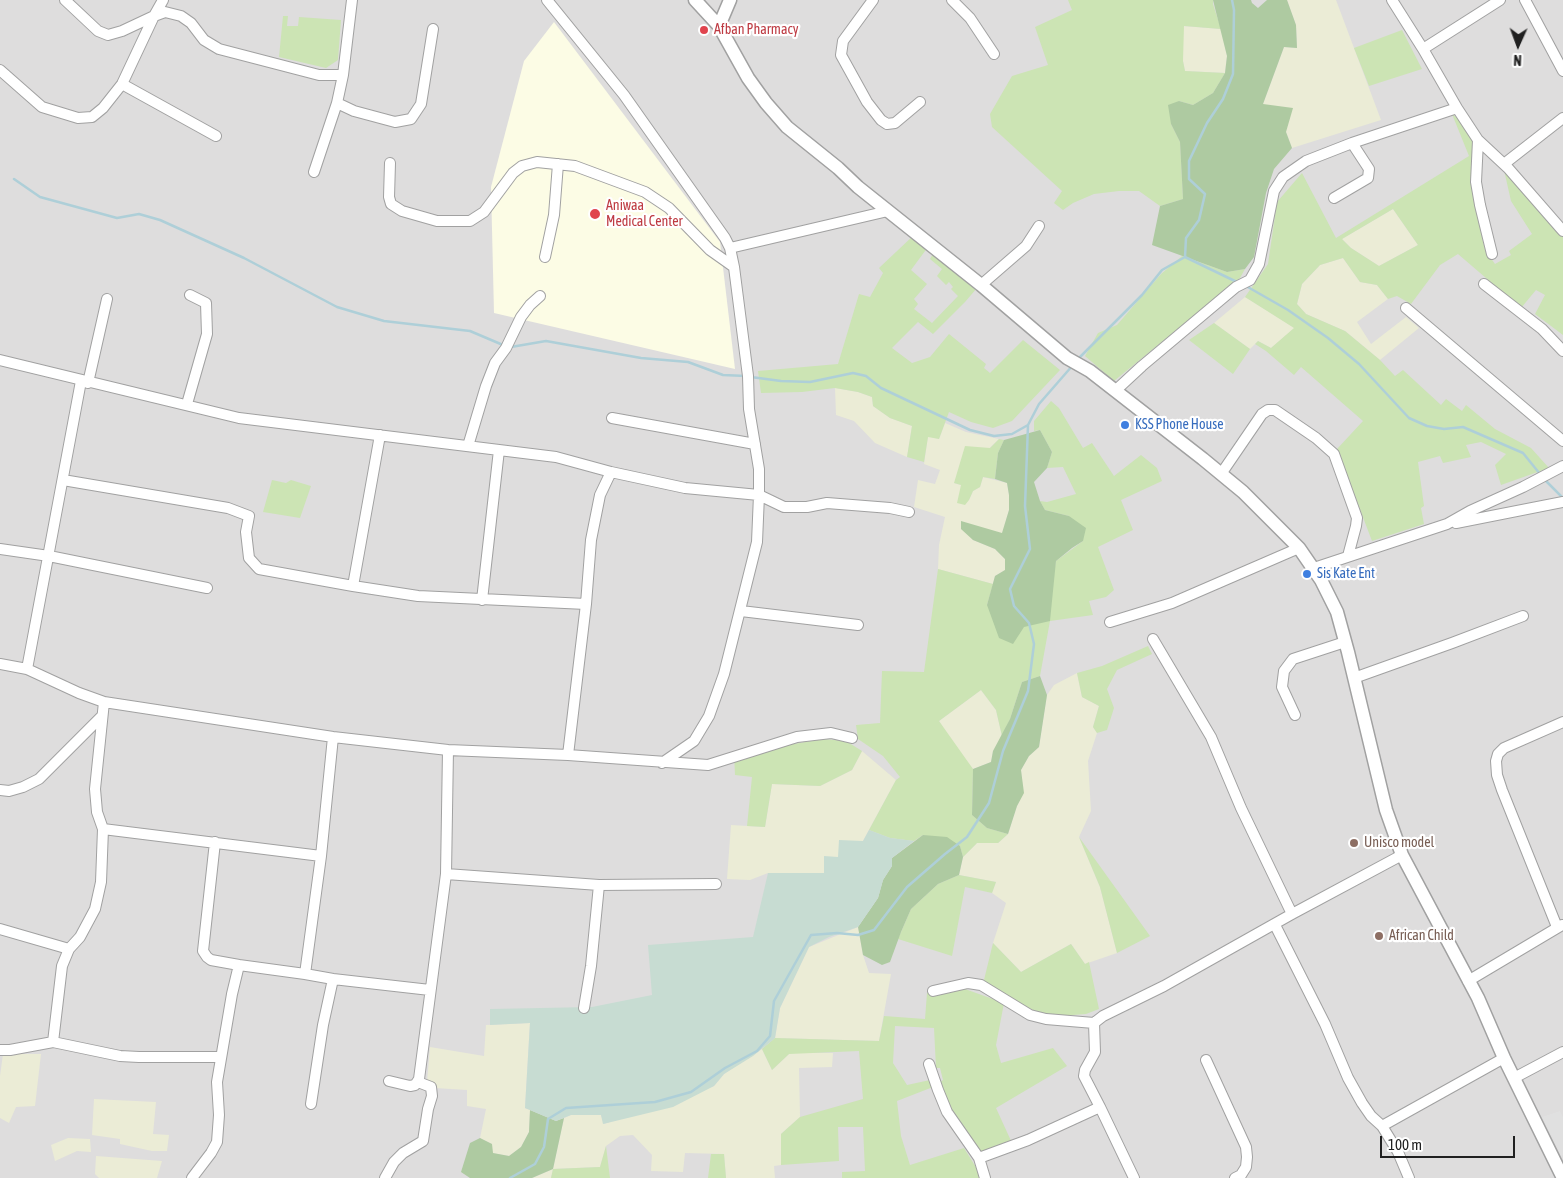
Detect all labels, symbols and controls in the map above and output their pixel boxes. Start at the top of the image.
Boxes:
north arrow [1493,20,1543,70]
place label: Afban Pharmacy [714,22,798,38]
marker: Afban Pharmacy [698,24,710,36]
text: N [1513,52,1522,68]
place label: Aniwaa Medical Center [606,198,683,230]
marker: Aniwaa Medical Center [588,207,602,221]
place label: KSS Phone House [1135,417,1224,433]
marker: KSS Phone House [1119,419,1131,431]
place label: Sis Kate Ent [1317,566,1375,582]
marker: Sis Kate Ent [1301,568,1313,580]
place label: Unisco model [1364,835,1434,851]
marker: Unisco model [1348,837,1360,849]
place label: African Child [1389,928,1454,944]
marker: African Child [1373,930,1385,942]
scale bar [1383,1126,1518,1158]
text: 100 m [1388,1136,1422,1153]

